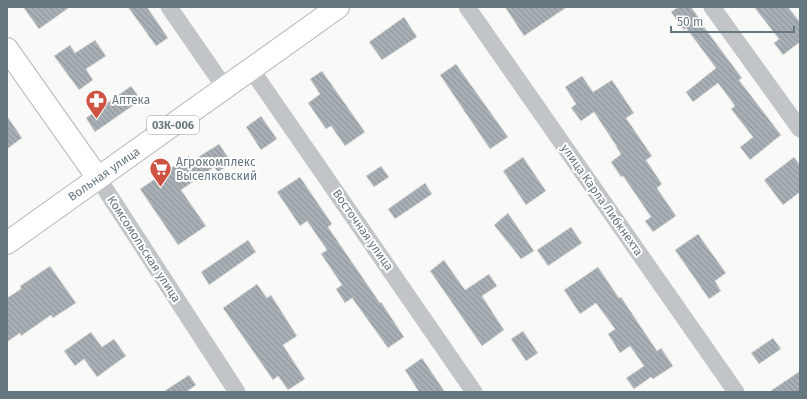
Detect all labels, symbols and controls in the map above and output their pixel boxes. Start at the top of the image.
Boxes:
scale bar [671,8,794,34]
text: 50 m [677,15,703,29]
pharmacy icon: Аптека [83,87,109,120]
place label: Аптека [112,93,150,107]
road number: 03К-006 [147,116,199,134]
street label: улица Карла Либкнехта [558,142,646,258]
street label: Вольная улица [66,144,142,204]
place label: Агрокомплекс Выселковский [176,155,257,183]
supermarket icon: Агрокомплекс Выселковский [147,156,173,189]
street label: Восточная улица [330,187,396,273]
street label: Комсомольская улица [104,193,184,305]

